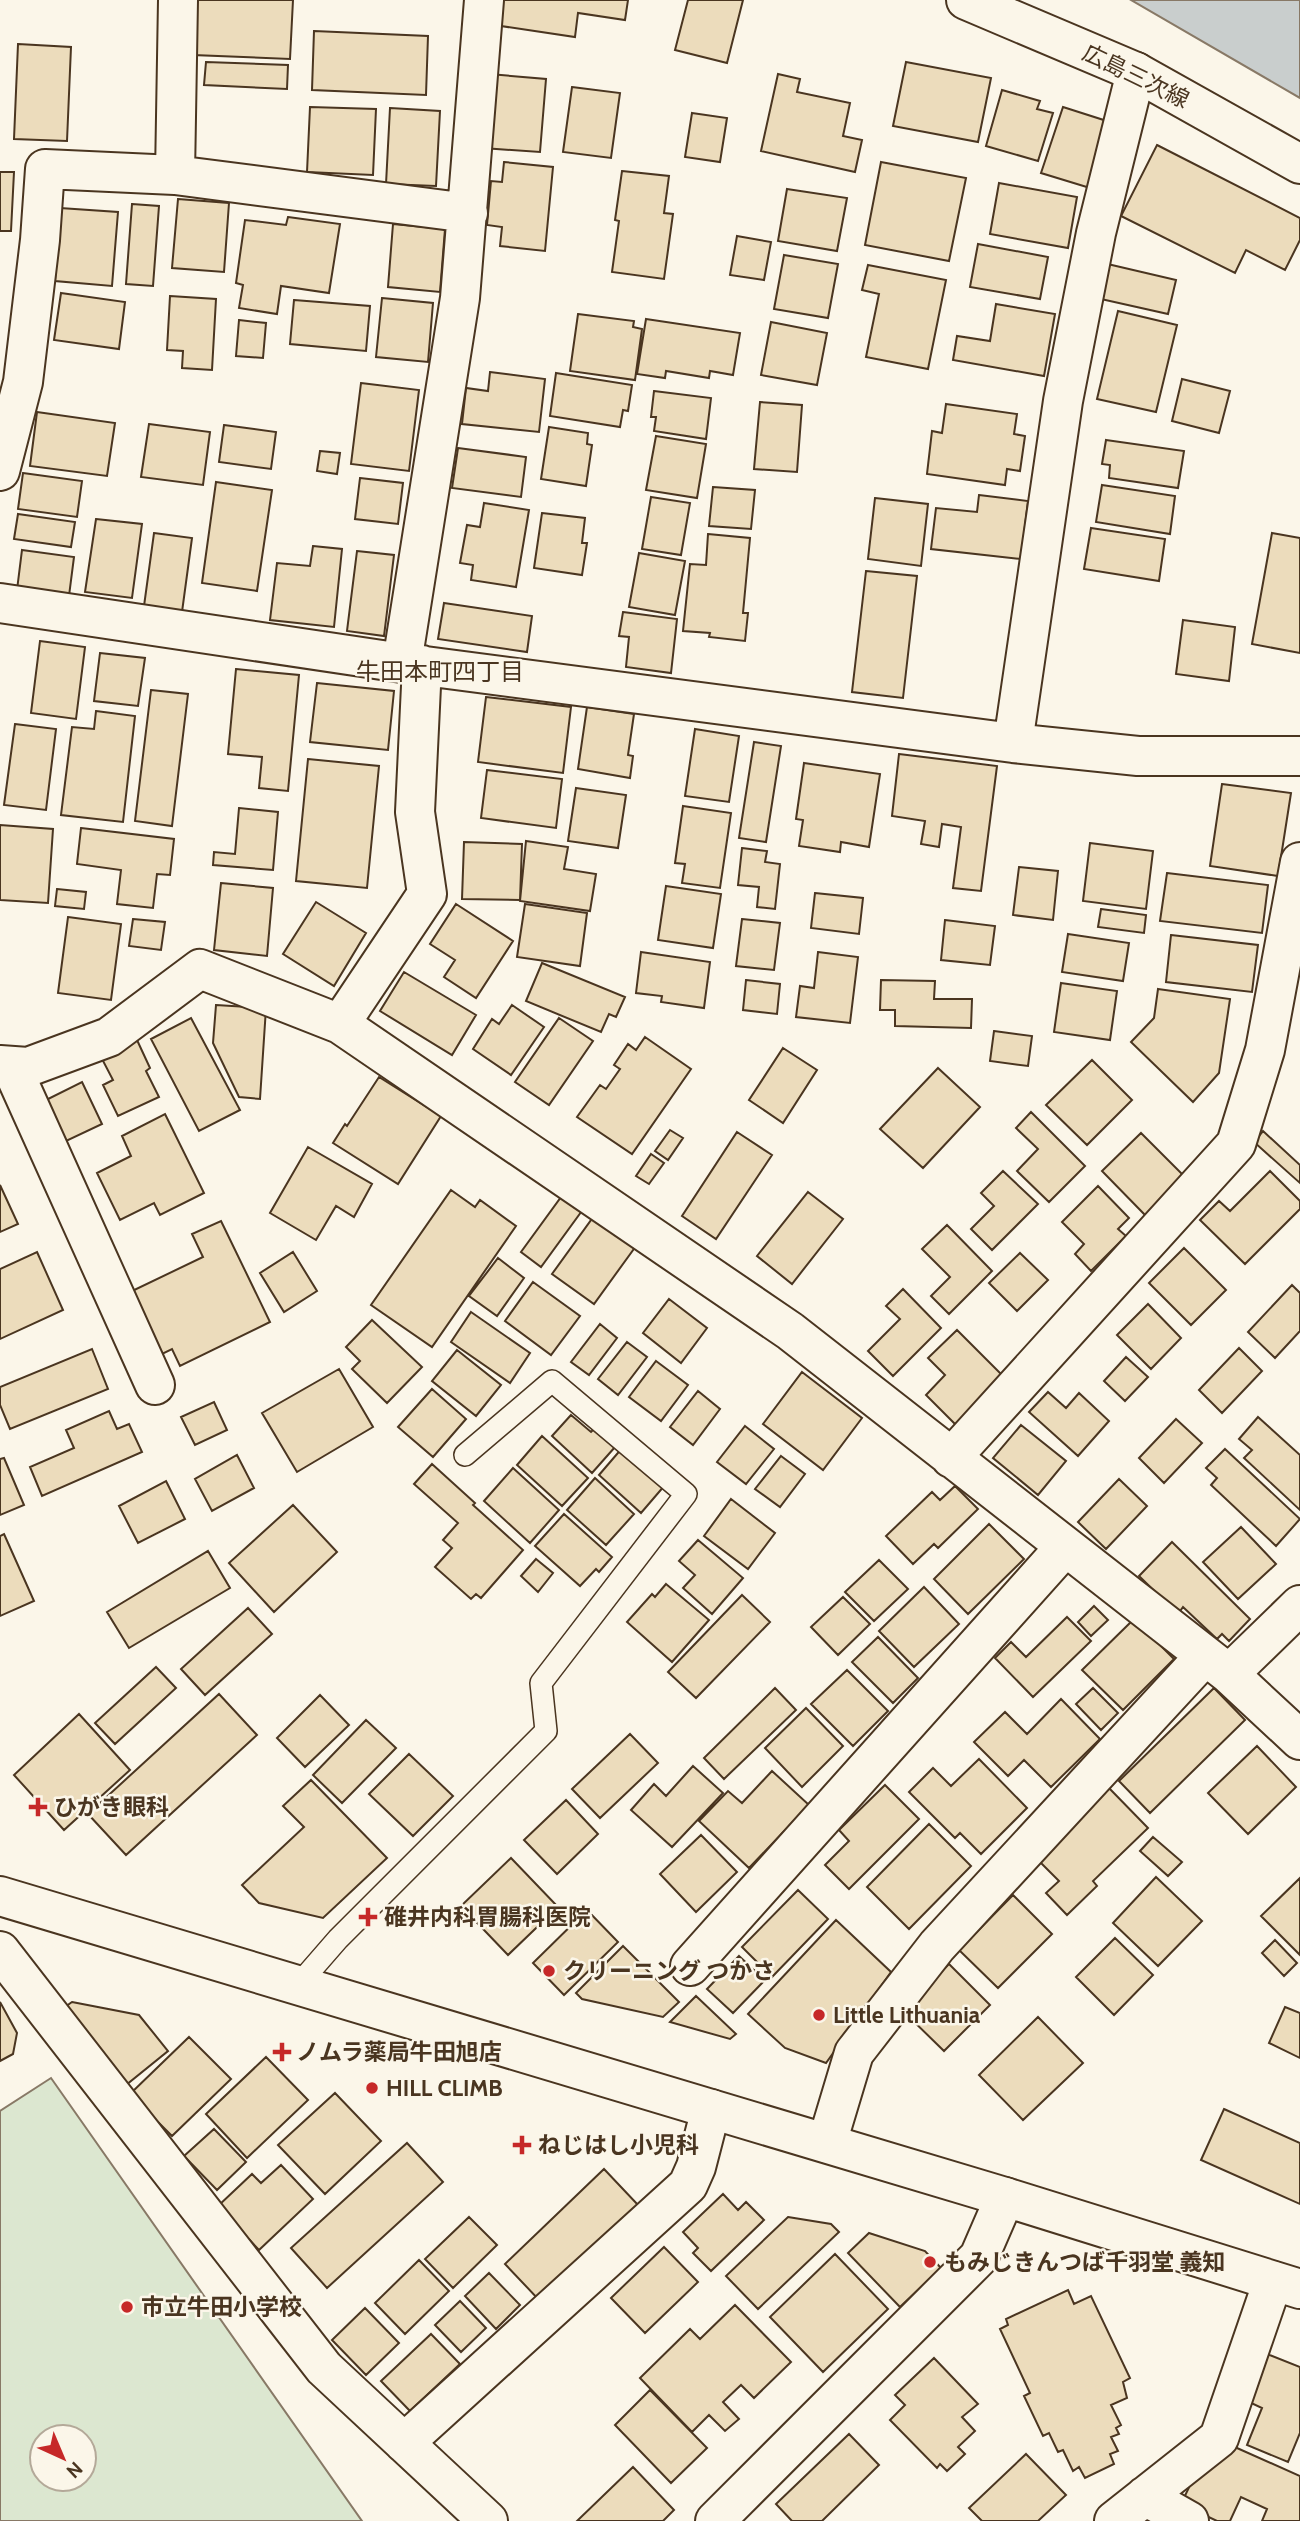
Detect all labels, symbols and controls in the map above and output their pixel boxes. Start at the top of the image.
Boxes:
street label: 広島三次線 [1078,38,1194,114]
district label: 牛田本町四丁目 [356,657,524,686]
place label: ひがき眼科 [54,1793,169,1821]
marker: ひがき眼科 [28,1797,48,1817]
place label: 碓井内科胃腸科医院 [384,1903,591,1931]
marker: 碓井内科胃腸科医院 [358,1907,378,1927]
place label: クリーニング つかさ [563,1957,775,1985]
marker: クリーニング つかさ [541,1963,557,1979]
place label: Little Lithuania [833,2001,981,2029]
marker: Little Lithuania [811,2007,827,2023]
place label: ノムラ薬局牛田旭店 [296,2038,502,2066]
marker: ノムラ薬局牛田旭店 [274,2044,290,2060]
place label: HILL CLIMB [386,2074,503,2102]
marker: HILL CLIMB [364,2080,380,2096]
place label: ねじはし小児科 [538,2131,699,2159]
marker: ねじはし小児科 [512,2135,532,2155]
place label: もみじきんつば千羽堂 義知 [944,2248,1225,2276]
marker: もみじきんつば千羽堂 義知 [922,2254,938,2270]
place label: 市立牛田小学校 [141,2293,302,2321]
marker: 市立牛田小学校 [119,2299,135,2315]
north arrow [28,2423,98,2493]
text: N [62,2457,87,2483]

